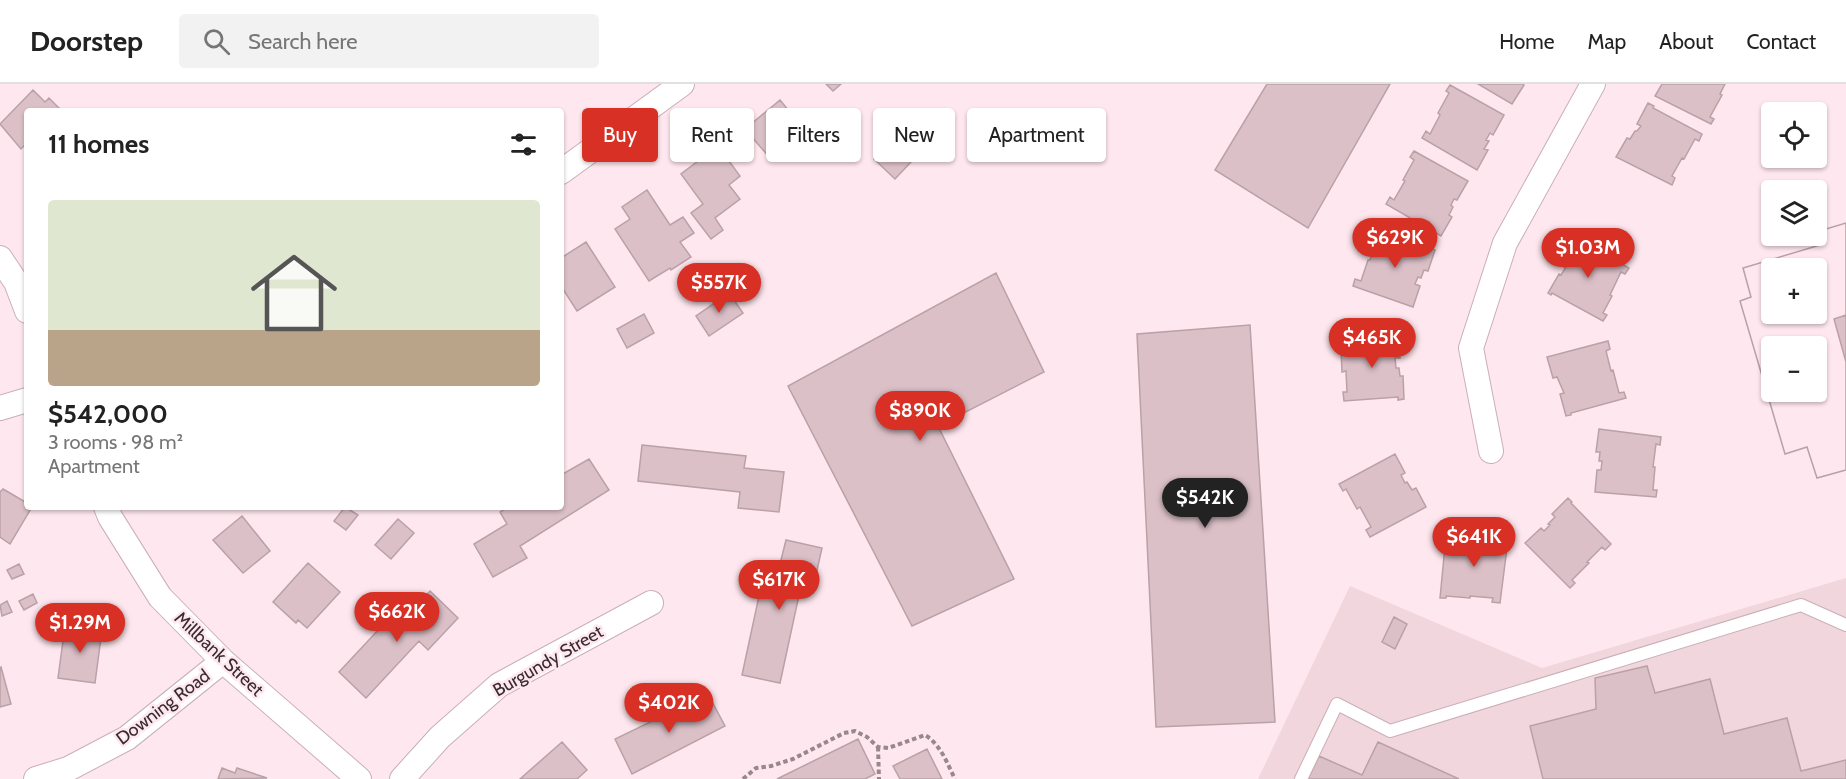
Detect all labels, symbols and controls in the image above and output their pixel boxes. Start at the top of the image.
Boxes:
search box [179,14,599,68]
text: Doorstep [30,24,143,58]
icon: search [200,25,233,58]
text: Search here [248,28,357,55]
text: Home [1499,29,1555,54]
text: Map [1588,29,1626,54]
text: About [1659,29,1713,54]
text: Contact [1746,29,1816,54]
map controls [1761,102,1827,402]
button: locate [1761,102,1827,168]
chip: Buy [582,108,658,162]
chip: Rent [670,108,754,162]
chip: Filters [766,108,861,162]
chip: New [873,108,955,162]
chip: Apartment [967,108,1106,162]
text: 11 homes [48,128,149,160]
icon: filters [507,128,540,161]
button: layers [1761,180,1827,246]
pin: $629K [1353,218,1437,269]
text: $629K [1366,225,1424,249]
pin: $1.03M [1539,228,1637,279]
text: $1.03M [1556,235,1620,259]
icon: home [240,239,348,347]
button: + [1761,258,1827,324]
pin: $557K [677,263,761,314]
text: $557K [691,270,747,294]
pin: $465K [1330,318,1414,369]
text: $465K [1343,325,1401,349]
button: − [1761,336,1827,402]
pin: $890K [878,391,962,442]
text: $542,000 [48,398,168,430]
text: $890K [889,398,951,422]
text: 3 rooms · 98 m² [48,430,183,454]
text: Apartment [48,454,140,478]
pin: $542K [1163,478,1247,529]
text: $542K [1176,485,1234,509]
pin: $641K [1432,517,1516,568]
text: $641K [1446,524,1502,548]
pin: $617K [737,560,821,611]
text: $617K [753,567,805,591]
pin: $662K [355,592,439,643]
text: $662K [368,599,426,623]
pin: $1.29M [31,603,129,654]
street label: Millbank Street [170,607,268,701]
text: $1.29M [49,610,111,634]
street label: Burgundy Street [489,621,607,701]
street label: Downing Road [112,665,214,749]
pin: $402K [627,683,711,734]
text: $402K [638,690,700,714]

